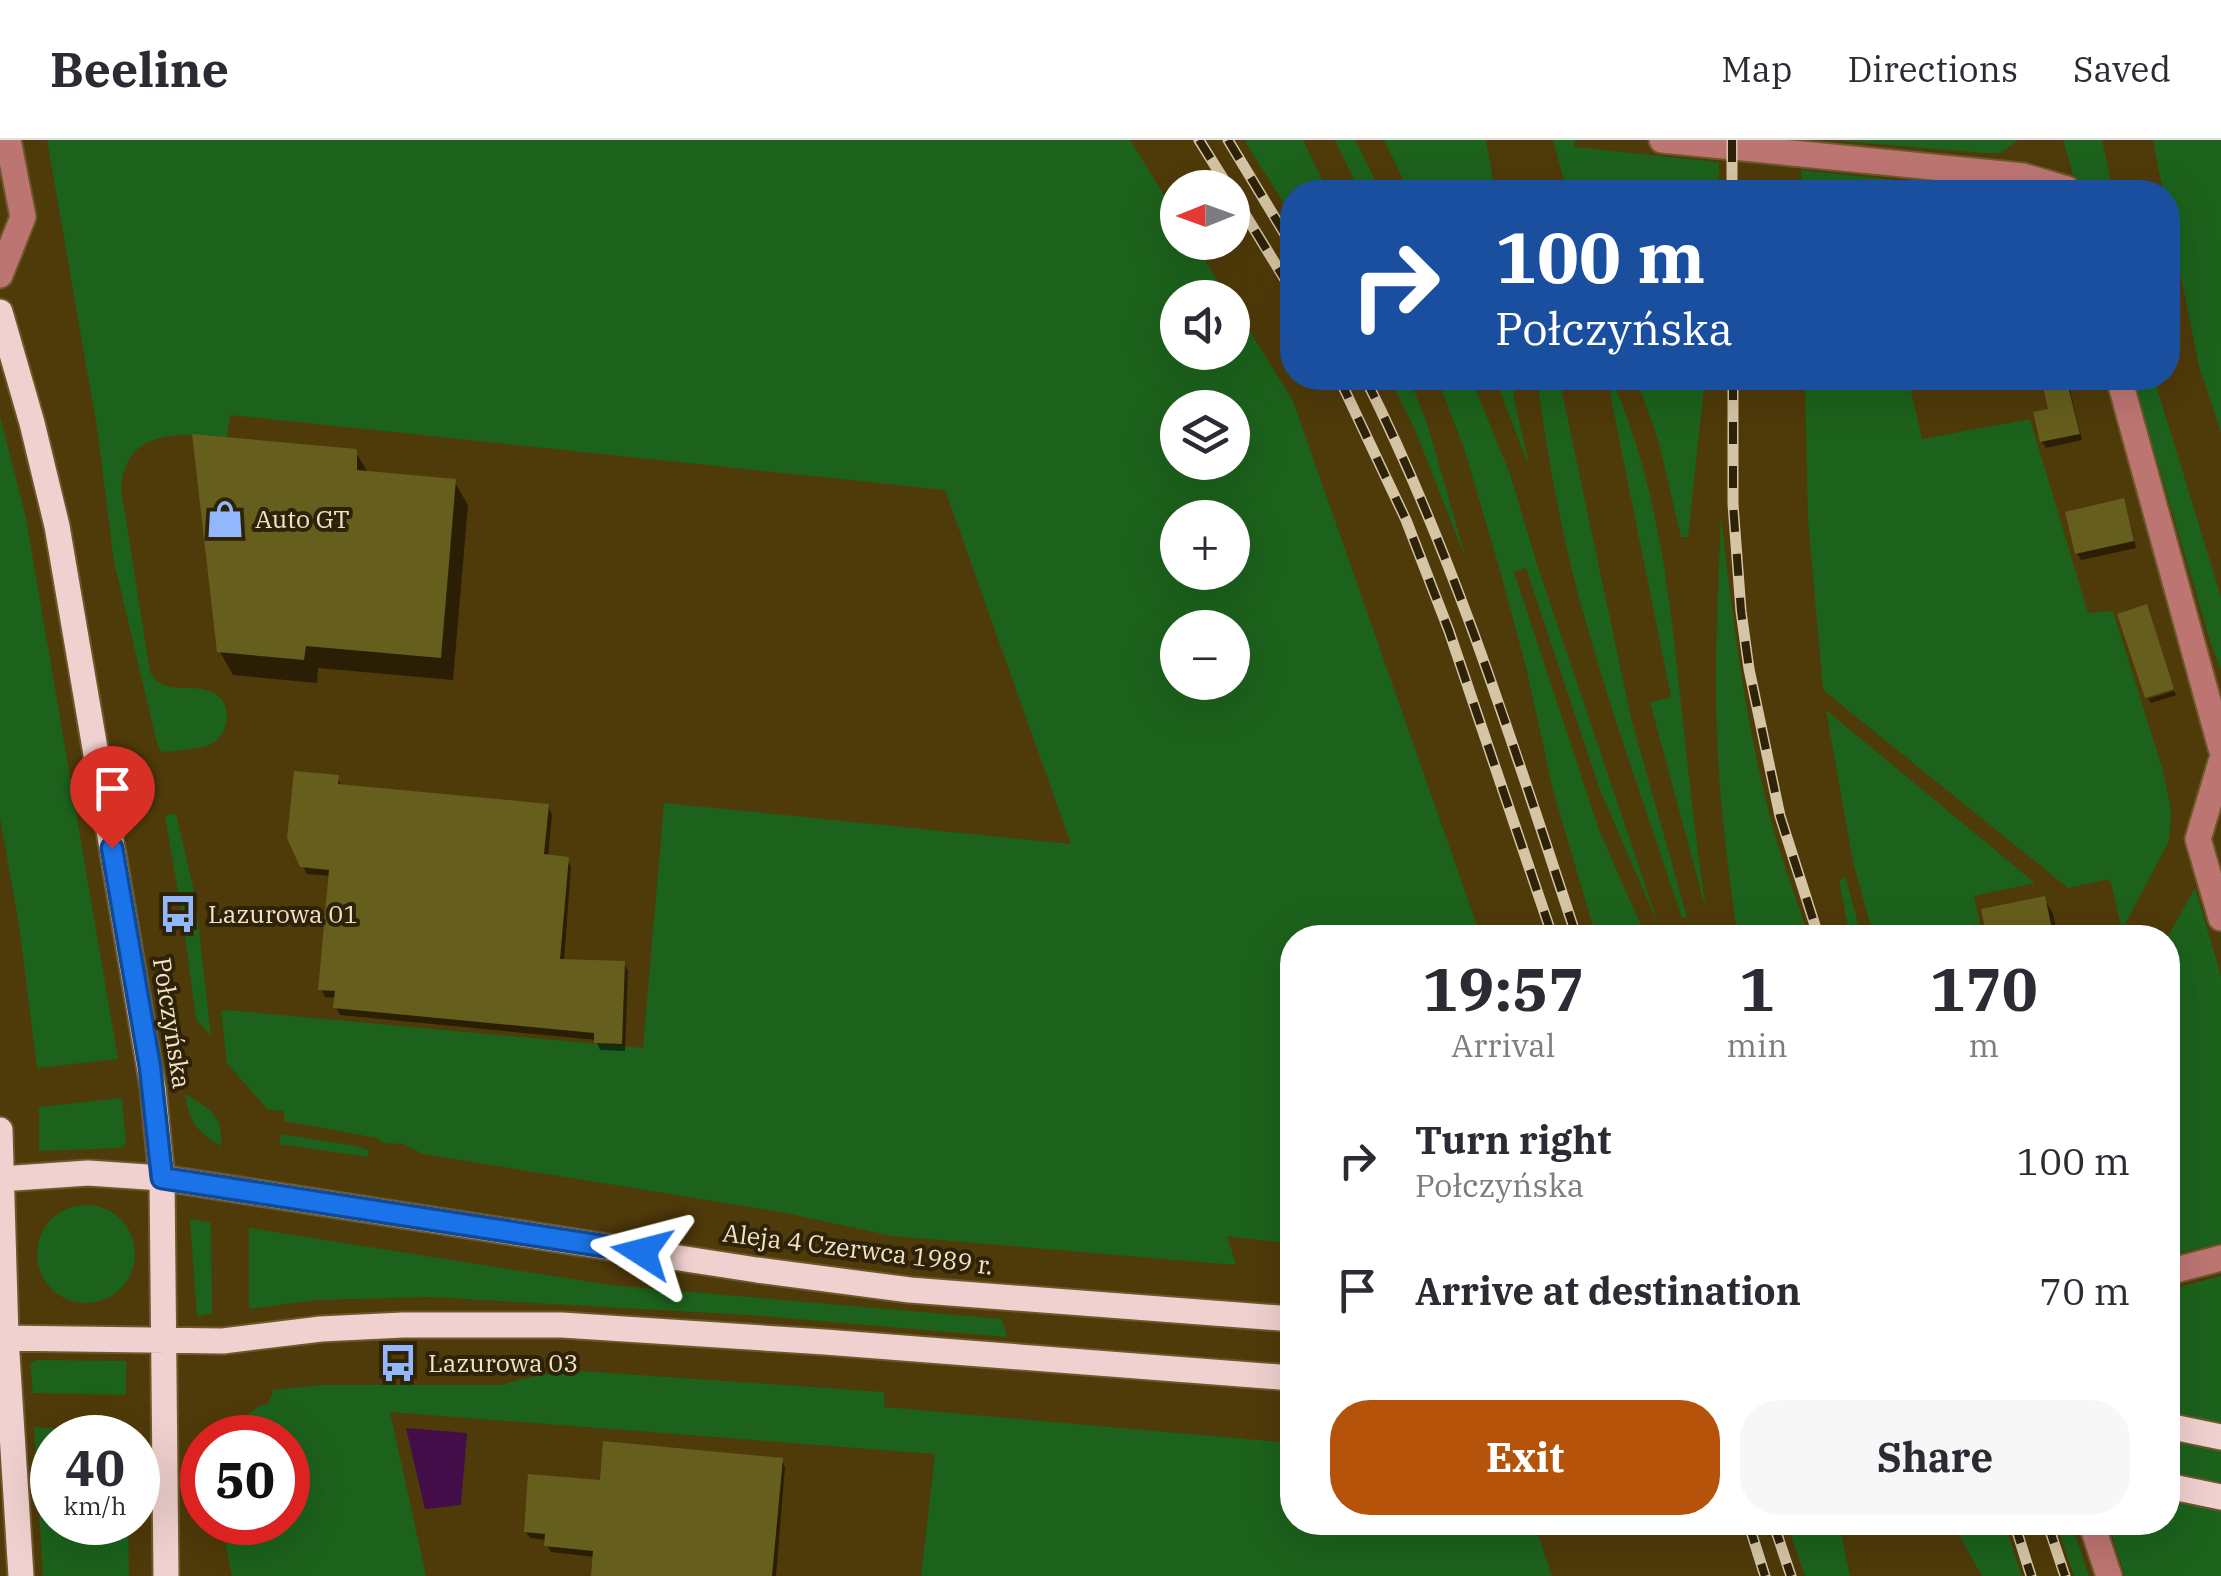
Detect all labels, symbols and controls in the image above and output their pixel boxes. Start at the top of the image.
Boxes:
text: Beeline [50,38,229,100]
text: Map [1721,46,1792,92]
text: Directions [1847,46,2018,92]
text: Saved [2073,46,2171,92]
north arrow [1160,170,1250,260]
map controls [1160,170,1250,700]
text: 100 m [1495,211,1705,302]
icon: right [1330,220,1460,350]
button: sound [1160,280,1250,370]
text: Połczyńska [1495,299,1733,357]
button: layers [1160,390,1250,480]
shop icon: Auto GT [204,498,246,540]
button: + [1160,500,1250,590]
place label: Auto GT [255,502,350,535]
button: − [1160,610,1250,700]
pin [70,746,155,849]
icon: arrive [85,761,140,816]
bus stop icon: Lazurowa 01 [157,893,199,935]
place label: Lazurowa 01 [208,897,358,930]
text: 19:57 [1422,949,1584,1028]
text: 1 [1739,949,1775,1028]
text: 170 [1930,949,2038,1028]
street label: Połczyńska [146,955,199,1091]
text: Arrival [1451,1024,1555,1066]
text: min [1727,1024,1788,1066]
text: m [1969,1024,1999,1066]
text: Turn right [1415,1115,1611,1164]
icon: right [1330,1133,1385,1188]
text: 100 m [2017,1136,2130,1185]
text: Połczyńska [1415,1164,1584,1206]
position arrow [590,1200,694,1304]
street label: Aleja 4 Czerwca 1989 r. [721,1216,995,1281]
icon: arrive [1330,1263,1385,1318]
text: Arrive at destination [1415,1266,1801,1315]
text: 70 m [2039,1266,2130,1315]
bus stop icon: Lazurowa 03 [377,1342,419,1384]
place label: Lazurowa 03 [428,1346,578,1379]
button: Exit [1330,1400,1720,1515]
button: Share [1740,1400,2130,1515]
speed limit sign: 50 [180,1415,310,1545]
text: 40 [65,1435,125,1500]
text: km/h [63,1489,127,1522]

